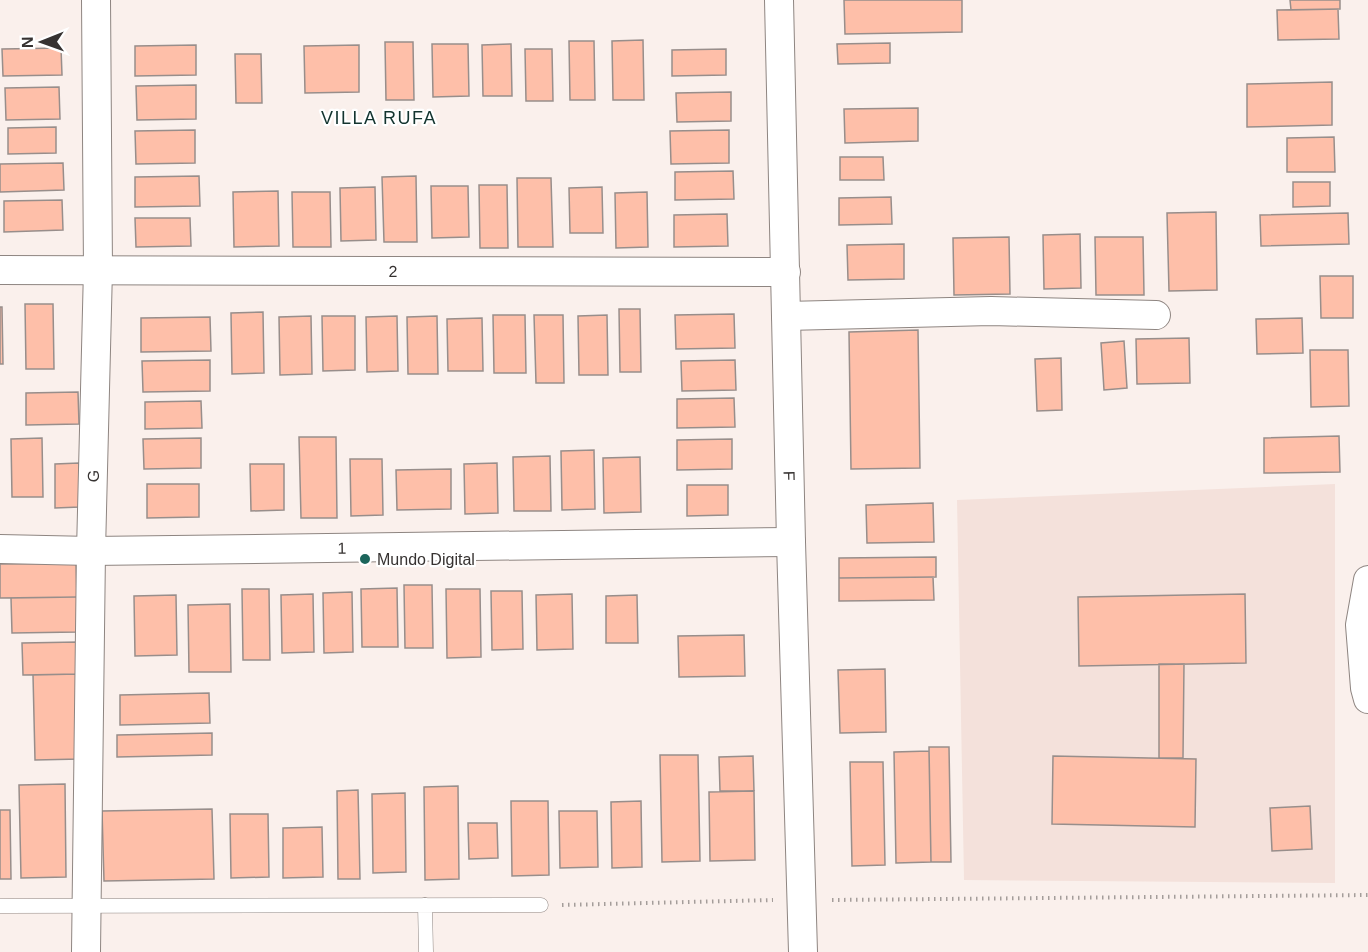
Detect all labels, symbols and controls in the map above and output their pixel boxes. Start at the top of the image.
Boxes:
north arrow [12,12,72,72]
text: N [19,36,36,48]
district label: VILLA RUFA [321,108,437,128]
street label: 2 [389,263,398,280]
street label: G [85,470,102,483]
street label: F [780,471,798,481]
street label: 1 [337,540,347,557]
place label: Mundo Digital [377,551,475,568]
marker: Mundo Digital [358,552,372,566]

